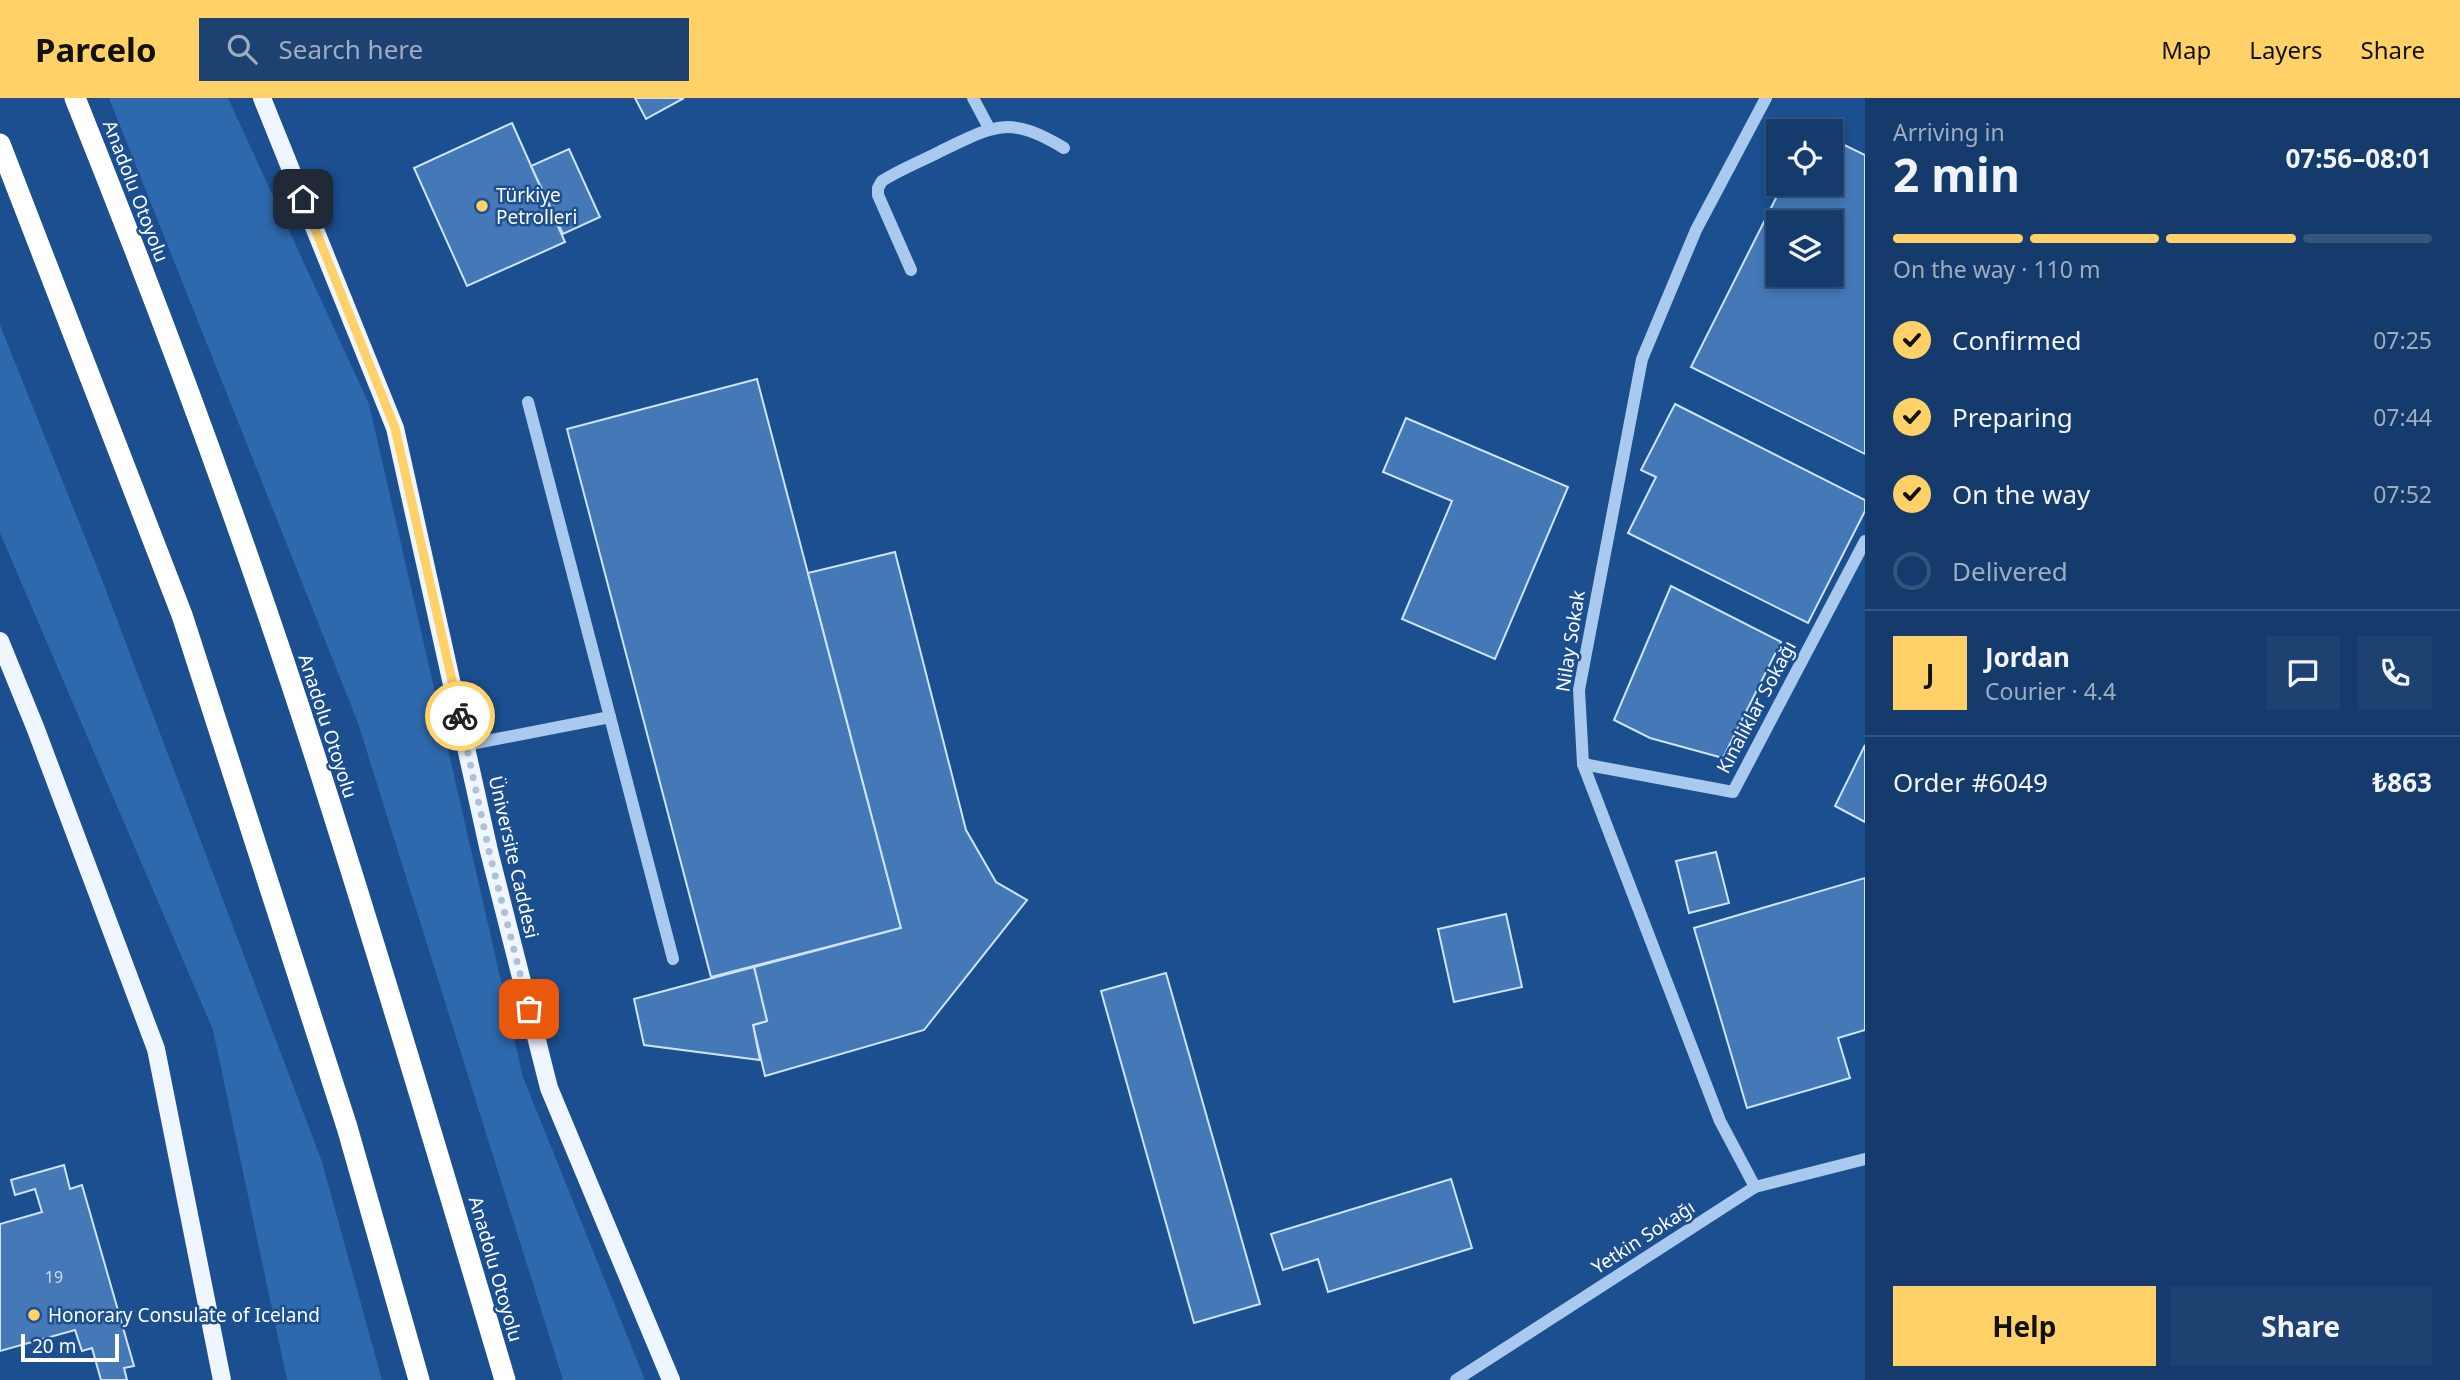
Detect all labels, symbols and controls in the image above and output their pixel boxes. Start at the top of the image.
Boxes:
search box [199,18,689,81]
text: Parcelo [35,27,157,72]
icon: search [223,30,261,68]
text: Search here [279,31,423,67]
text: Map [2161,33,2211,66]
text: Layers [2249,33,2323,66]
text: Share [2361,33,2425,66]
street label: Anadolu Otoyolu [97,116,175,266]
text: Arriving in [1893,116,2005,148]
map controls [1766,119,1843,287]
button: locate [1766,119,1843,196]
text: 07:56–08:01 [2285,140,2432,176]
text: 2 min [1893,143,2020,205]
pin [273,169,333,229]
icon: home [284,180,322,218]
place label: Türkiye Petrolleri [496,182,577,230]
marker: Türkiye Petrolleri [474,198,490,214]
button: layers [1766,210,1843,287]
text: On the way · 110 m [1893,253,2100,285]
icon: check [1893,321,1931,359]
text: Confirmed [1952,322,2082,358]
text: 07:25 [2373,324,2432,356]
icon: check [1893,398,1931,436]
text: Preparing [1952,399,2073,435]
text: 07:44 [2373,401,2432,433]
icon: check [1893,475,1931,513]
text: On the way [1952,476,2090,512]
text: 07:52 [2373,478,2432,510]
text: Delivered [1952,553,2068,589]
street label: Nilay Sokak [1549,588,1591,694]
street label: Kınalıklar Sokağı [1710,636,1802,778]
button: chat [2266,636,2340,710]
button: phone [2358,636,2432,710]
text: Jordan [1985,639,2070,675]
street label: Anadolu Otoyolu [292,651,364,801]
text: J [1926,655,1934,691]
text: Courier · 4.4 [1985,675,2116,707]
courier [425,681,495,751]
icon: bike [441,697,479,735]
text: Order #6049 [1893,764,2048,800]
text: ₺863 [2373,764,2432,800]
street label: Üniversite Caddesi [483,773,545,941]
pin [499,979,559,1039]
icon: bag [510,990,548,1028]
street label: Anadolu Otoyolu [463,1193,529,1345]
street label: Yetkin Sokağı [1586,1194,1700,1280]
house number: 19 [45,1266,63,1288]
button: Help [1893,1286,2156,1366]
button: Share [2170,1286,2432,1366]
place label: Honorary Consulate of Iceland [48,1302,320,1328]
marker: Honorary Consulate of Iceland [26,1307,42,1323]
scale bar [21,1331,119,1363]
text: 20 m [32,1333,76,1359]

